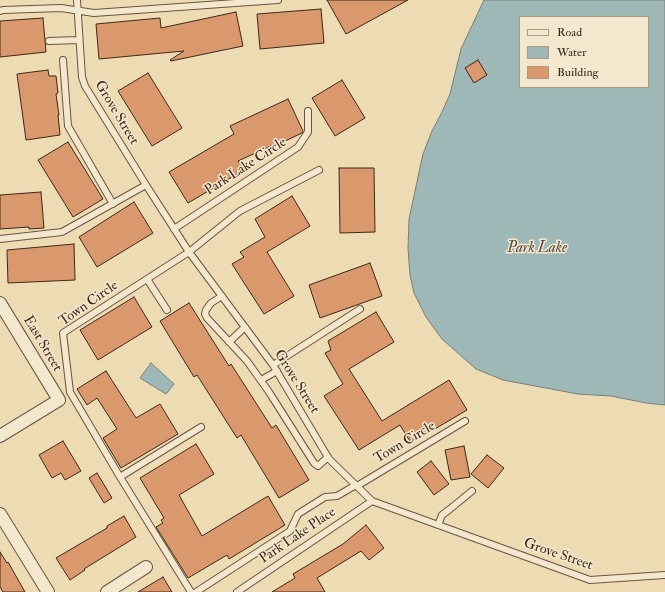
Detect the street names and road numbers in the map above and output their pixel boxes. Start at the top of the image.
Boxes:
street label: Grove Street [90,78,142,148]
street label: Park Lake Circle [202,134,290,200]
street label: Town Circle [56,278,122,330]
street label: East Street [19,313,65,375]
street label: Grove Street [270,347,322,417]
street label: Town Circle [371,418,439,468]
street label: Park Lake Place [257,504,339,568]
street label: Grove Street [521,535,595,575]

